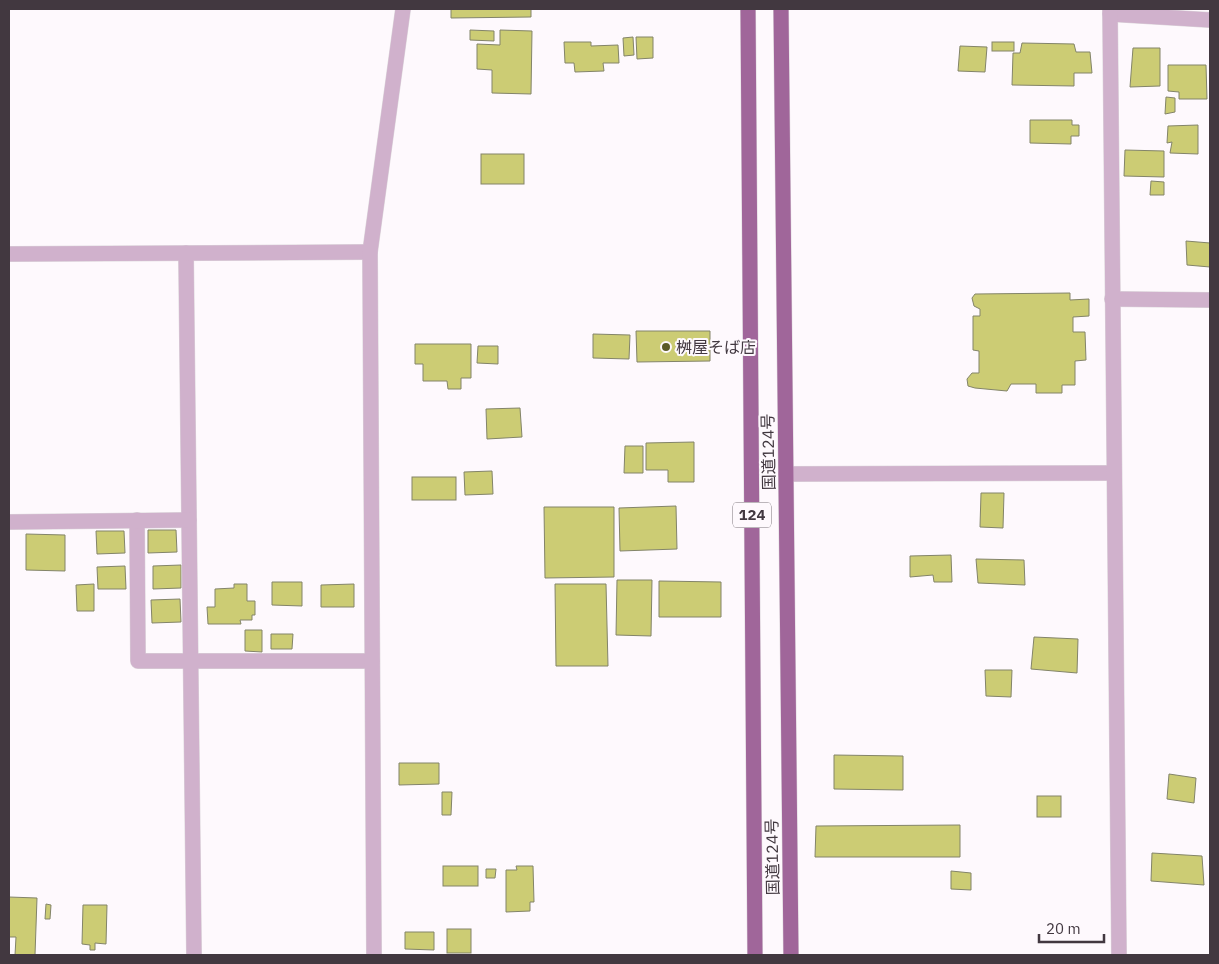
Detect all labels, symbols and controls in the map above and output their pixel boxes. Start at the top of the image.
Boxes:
place label: 桝屋そば店 [676,337,756,357]
marker: 桝屋そば店 [660,341,672,353]
street label: 国道124号 [757,413,779,491]
road number: 124 [733,502,771,528]
street label: 国道124号 [761,818,783,896]
scale bar [1039,912,1104,944]
text: 20 m [1046,919,1081,938]

